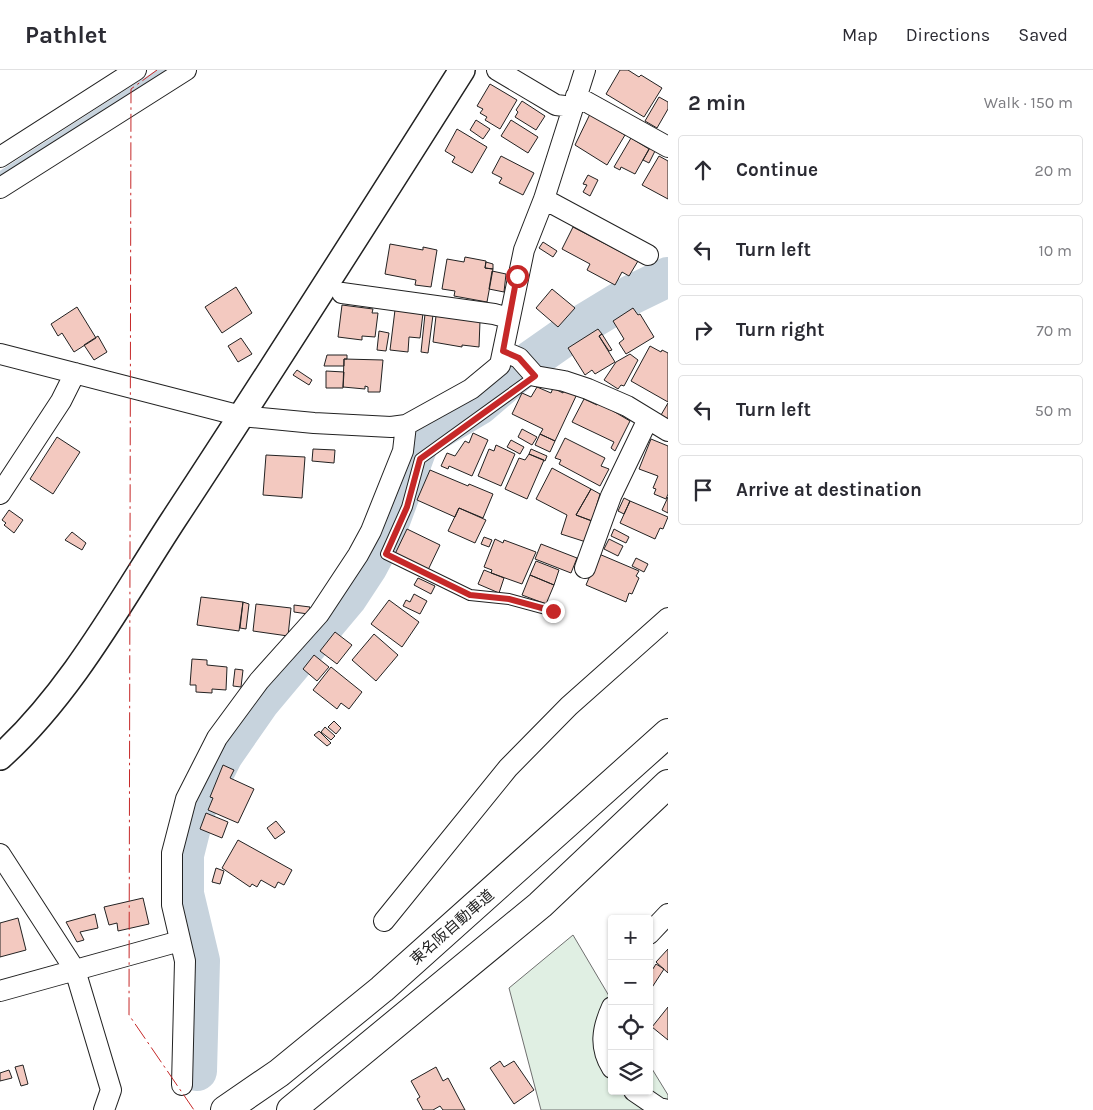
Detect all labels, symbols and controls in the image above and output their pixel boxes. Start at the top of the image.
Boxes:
text: Pathlet [25,21,107,49]
text: Map [842,24,878,46]
text: Directions [906,24,990,46]
text: Saved [1018,24,1068,46]
text: 2 min [688,91,746,115]
text: Walk · 150 m [984,93,1073,112]
icon: ahead [689,156,717,184]
text: Continue [736,159,818,181]
text: 20 m [1034,161,1072,180]
icon: left [689,236,717,264]
text: Turn left [736,239,811,261]
text: 10 m [1038,241,1072,260]
route start [506,265,529,288]
icon: right [689,316,717,344]
text: Turn right [736,319,825,341]
text: 70 m [1036,321,1072,340]
icon: left [689,396,717,424]
text: Turn left [736,399,811,421]
text: 50 m [1035,401,1072,420]
icon: arrive [689,476,717,504]
text: Arrive at destination [736,479,922,501]
route end [542,600,565,623]
street label: 東名阪自動車道 [406,886,498,968]
map controls [608,915,653,1095]
button: + [608,915,653,960]
button: − [608,960,653,1005]
button: locate [608,1005,653,1050]
button: layers [608,1050,653,1095]

